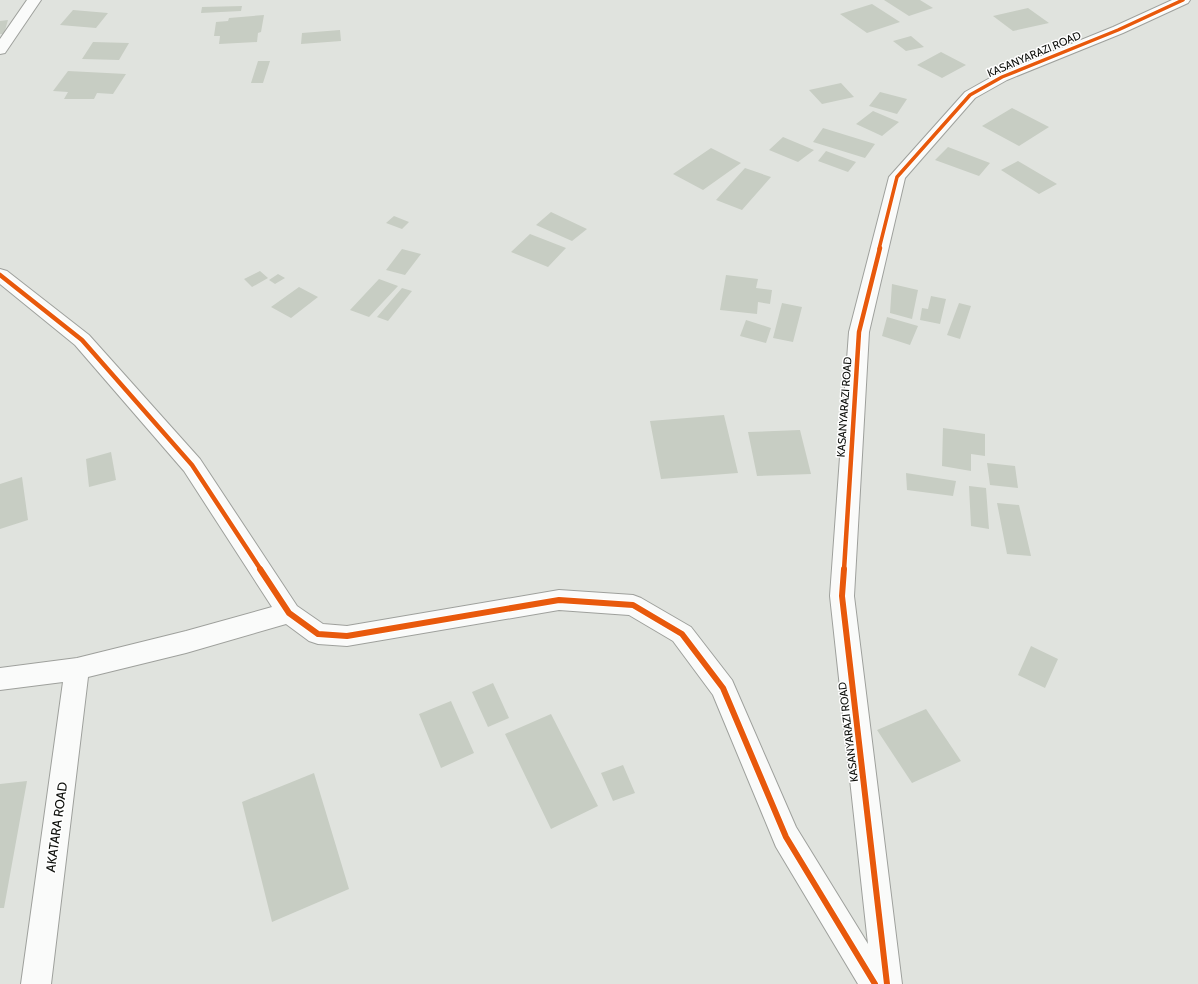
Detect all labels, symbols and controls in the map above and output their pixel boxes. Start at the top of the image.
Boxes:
street label: KASANYARAZI ROAD [985,28,1083,80]
street label: KASANYARAZI ROAD [834,356,854,458]
street label: KASANYARAZI ROAD [835,681,861,783]
street label: AKATARA ROAD [42,781,70,873]

